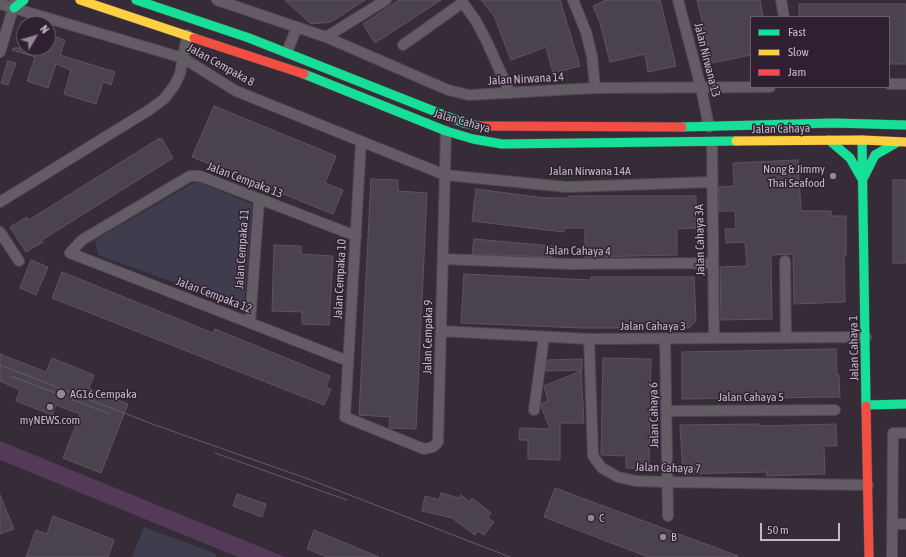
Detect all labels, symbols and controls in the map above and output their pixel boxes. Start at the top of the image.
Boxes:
north arrow [16,16,56,56]
legend [750,16,890,88]
street label: Jalan Nirwana 13 [691,21,723,99]
text: N [38,23,51,35]
text: Fast [788,25,806,39]
street label: Jalan Cempaka 8 [185,41,257,89]
text: Slow [788,45,809,59]
text: Jam [788,65,806,79]
street label: Jalan Nirwana 14 [488,70,564,88]
street label: Jalan Cahaya [432,106,492,136]
street label: Jalan Cahaya [752,121,810,137]
street label: Jalan Cempaka 13 [205,159,285,201]
place label: Nong & Jimmy Thai Seafood [763,162,825,190]
street label: Jalan Nirwana 14A [549,164,631,178]
marker: Nong & Jimmy Thai Seafood [828,171,838,181]
street label: Jalan Cahaya 3A [692,204,708,276]
street label: Jalan Cempaka 11 [232,209,252,289]
street label: Jalan Cempaka 10 [331,239,349,319]
street label: Jalan Cahaya 4 [545,243,611,259]
street label: Jalan Cempaka 12 [174,274,254,316]
street label: Jalan Cempaka 9 [420,300,436,374]
street label: Jalan Cahaya 1 [846,315,862,381]
street label: Jalan Cahaya 3 [620,319,686,333]
street label: Jalan Cahaya 6 [646,382,662,448]
place label: AG16 Cempaka [70,387,137,401]
marker: AG16 Cempaka [55,388,67,400]
street label: Jalan Cahaya 5 [718,390,784,404]
marker: myNEWS.com [45,402,55,412]
place label: myNEWS.com [20,413,80,427]
street label: Jalan Cahaya 7 [635,460,701,476]
place label: C [599,511,604,525]
marker: C [586,513,596,523]
scale bar [762,515,842,541]
text: 50 m [767,523,789,537]
place label: B [671,530,677,544]
marker: B [658,532,668,542]

